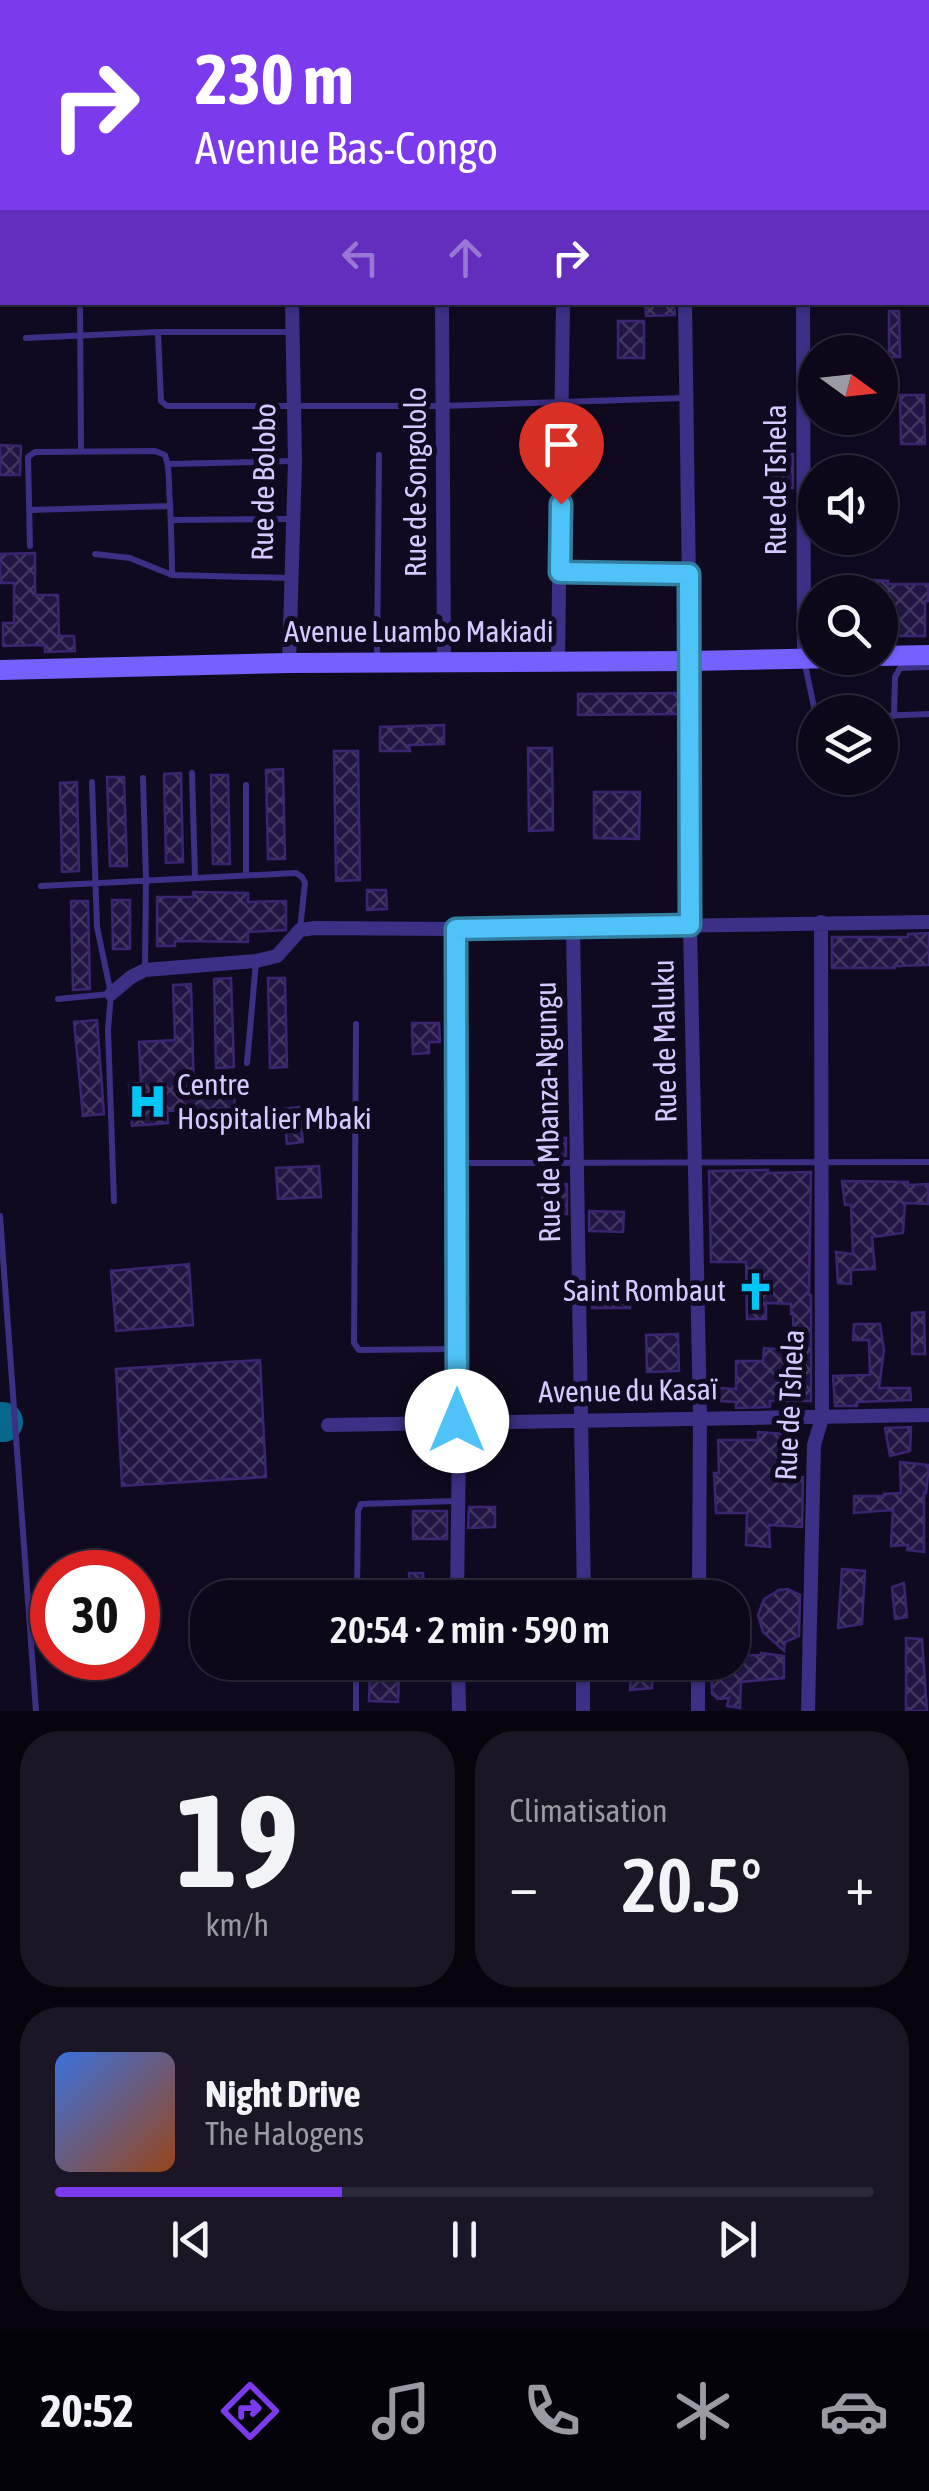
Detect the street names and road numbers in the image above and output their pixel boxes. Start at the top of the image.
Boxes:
street label: Rue de Songololo [398,387,432,577]
street label: Rue de Bolobo [245,403,281,561]
street label: Rue de Tshela [758,404,792,556]
street label: Avenue Luambo Makiadi [284,614,554,648]
street label: Rue de Maluku [646,959,682,1123]
street label: Rue de Mbanza-Ngungu [528,981,566,1243]
street label: Rue de Tshela [768,1329,810,1481]
street label: Avenue du Kasaï [538,1371,718,1409]

